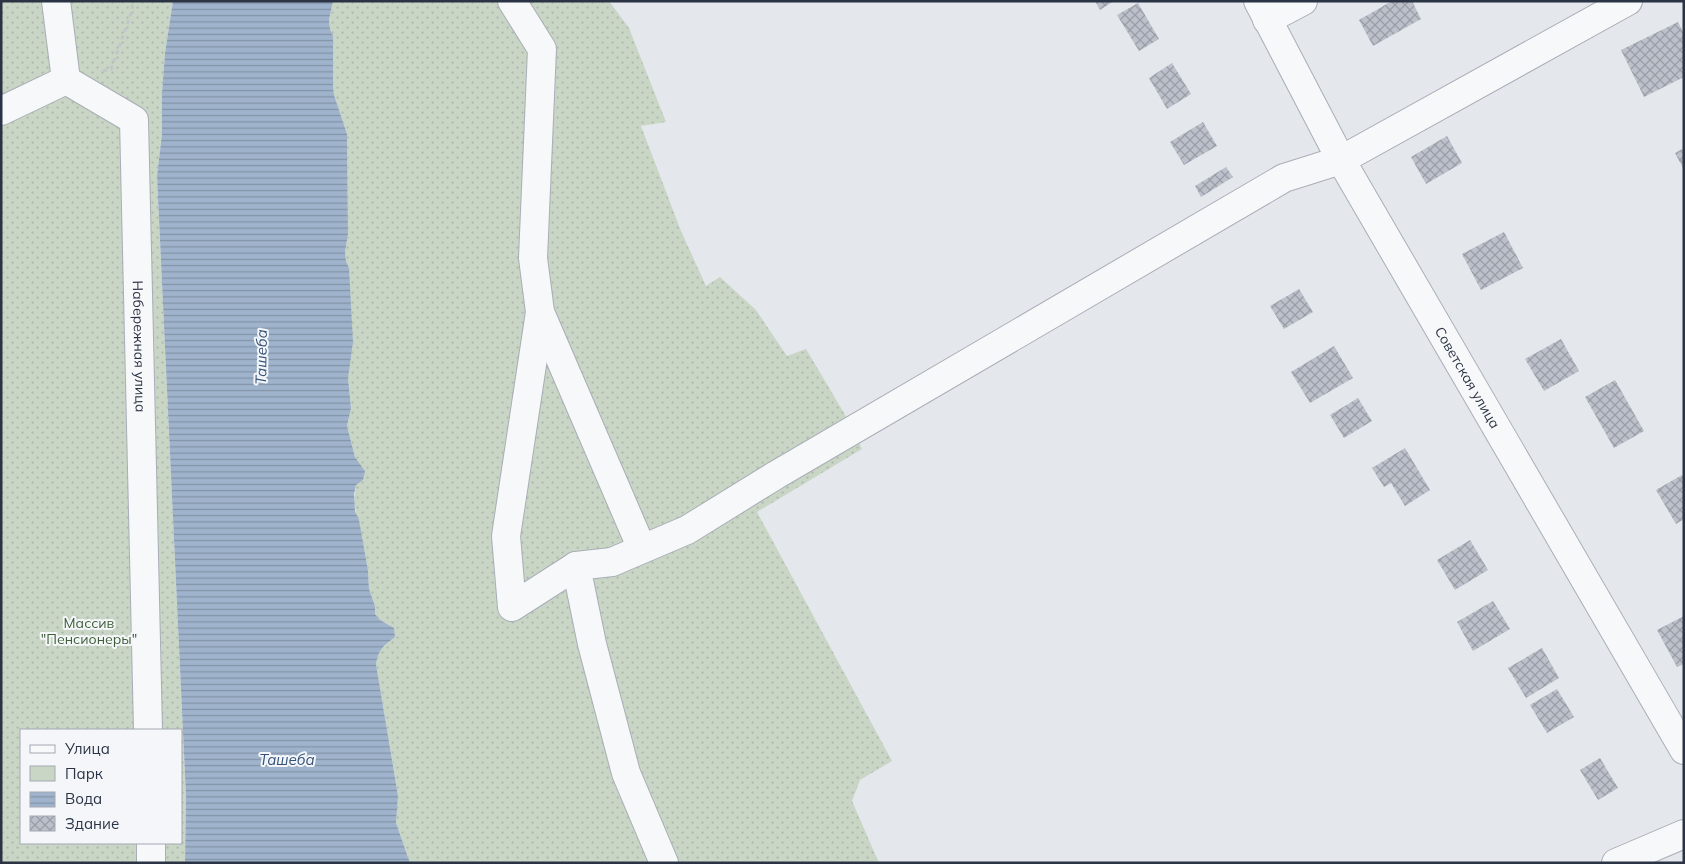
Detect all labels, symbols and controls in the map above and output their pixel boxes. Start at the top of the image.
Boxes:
street label: Набережная улица [129,280,150,413]
street label: Советская улица [1431,323,1504,432]
water label: Ташеба [251,329,271,385]
park label: Массив "Пенсионеры" [41,614,137,648]
legend [20,729,182,844]
text: Улица [64,739,110,758]
water label: Ташеба [259,750,315,769]
text: Парк [65,764,104,783]
text: Вода [65,789,102,808]
text: Здание [65,814,119,833]

